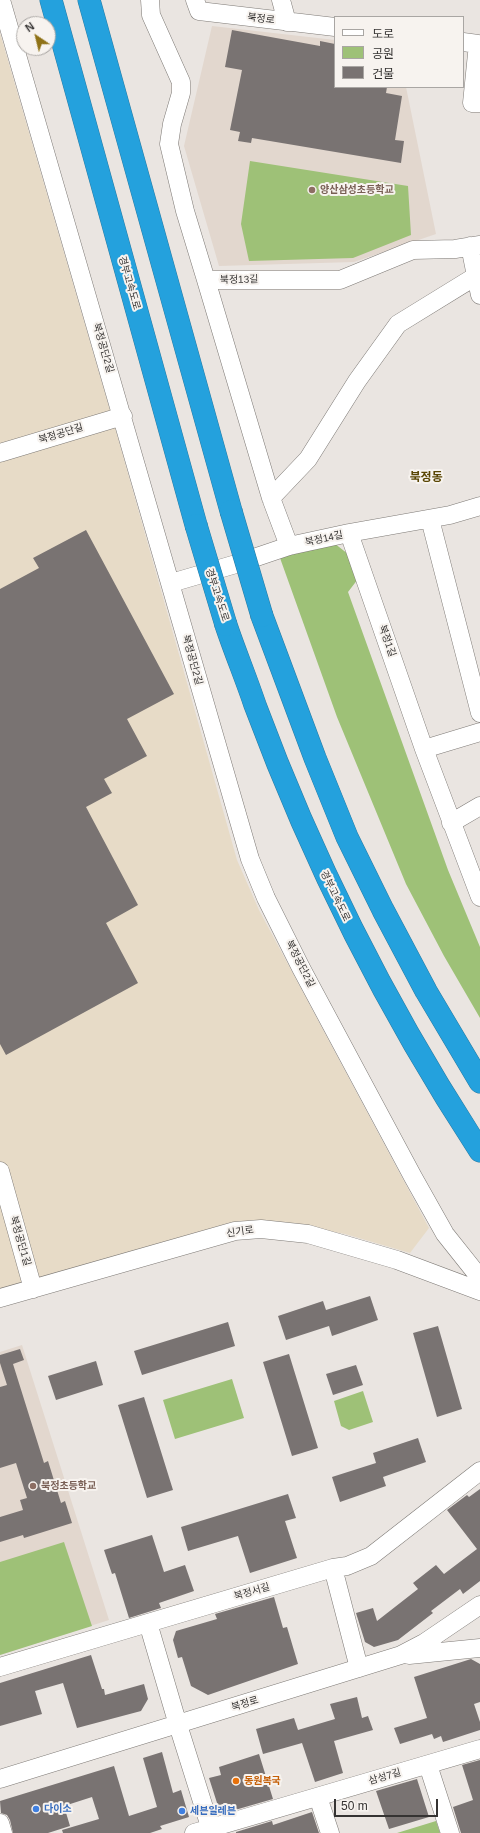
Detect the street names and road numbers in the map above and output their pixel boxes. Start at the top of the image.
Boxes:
street label: 북정로 [247,11,275,27]
street label: 경부고속도로 [116,255,142,311]
street label: 북정13길 [220,274,258,286]
street label: 북정공단2길 [90,322,116,374]
street label: 북정공단길 [37,422,85,446]
street label: 북정14길 [304,529,344,549]
street label: 경부고속도로 [203,567,231,623]
street label: 북정1길 [376,623,398,659]
street label: 북정공단2길 [180,634,204,686]
street label: 경부고속도로 [318,869,352,923]
street label: 북정공단2길 [283,938,317,990]
street label: 북정공단1길 [7,1215,33,1267]
street label: 신기로 [225,1224,255,1240]
street label: 북정서길 [233,1581,271,1603]
street label: 북정로 [230,1694,260,1714]
street label: 삼성7길 [367,1767,403,1787]

